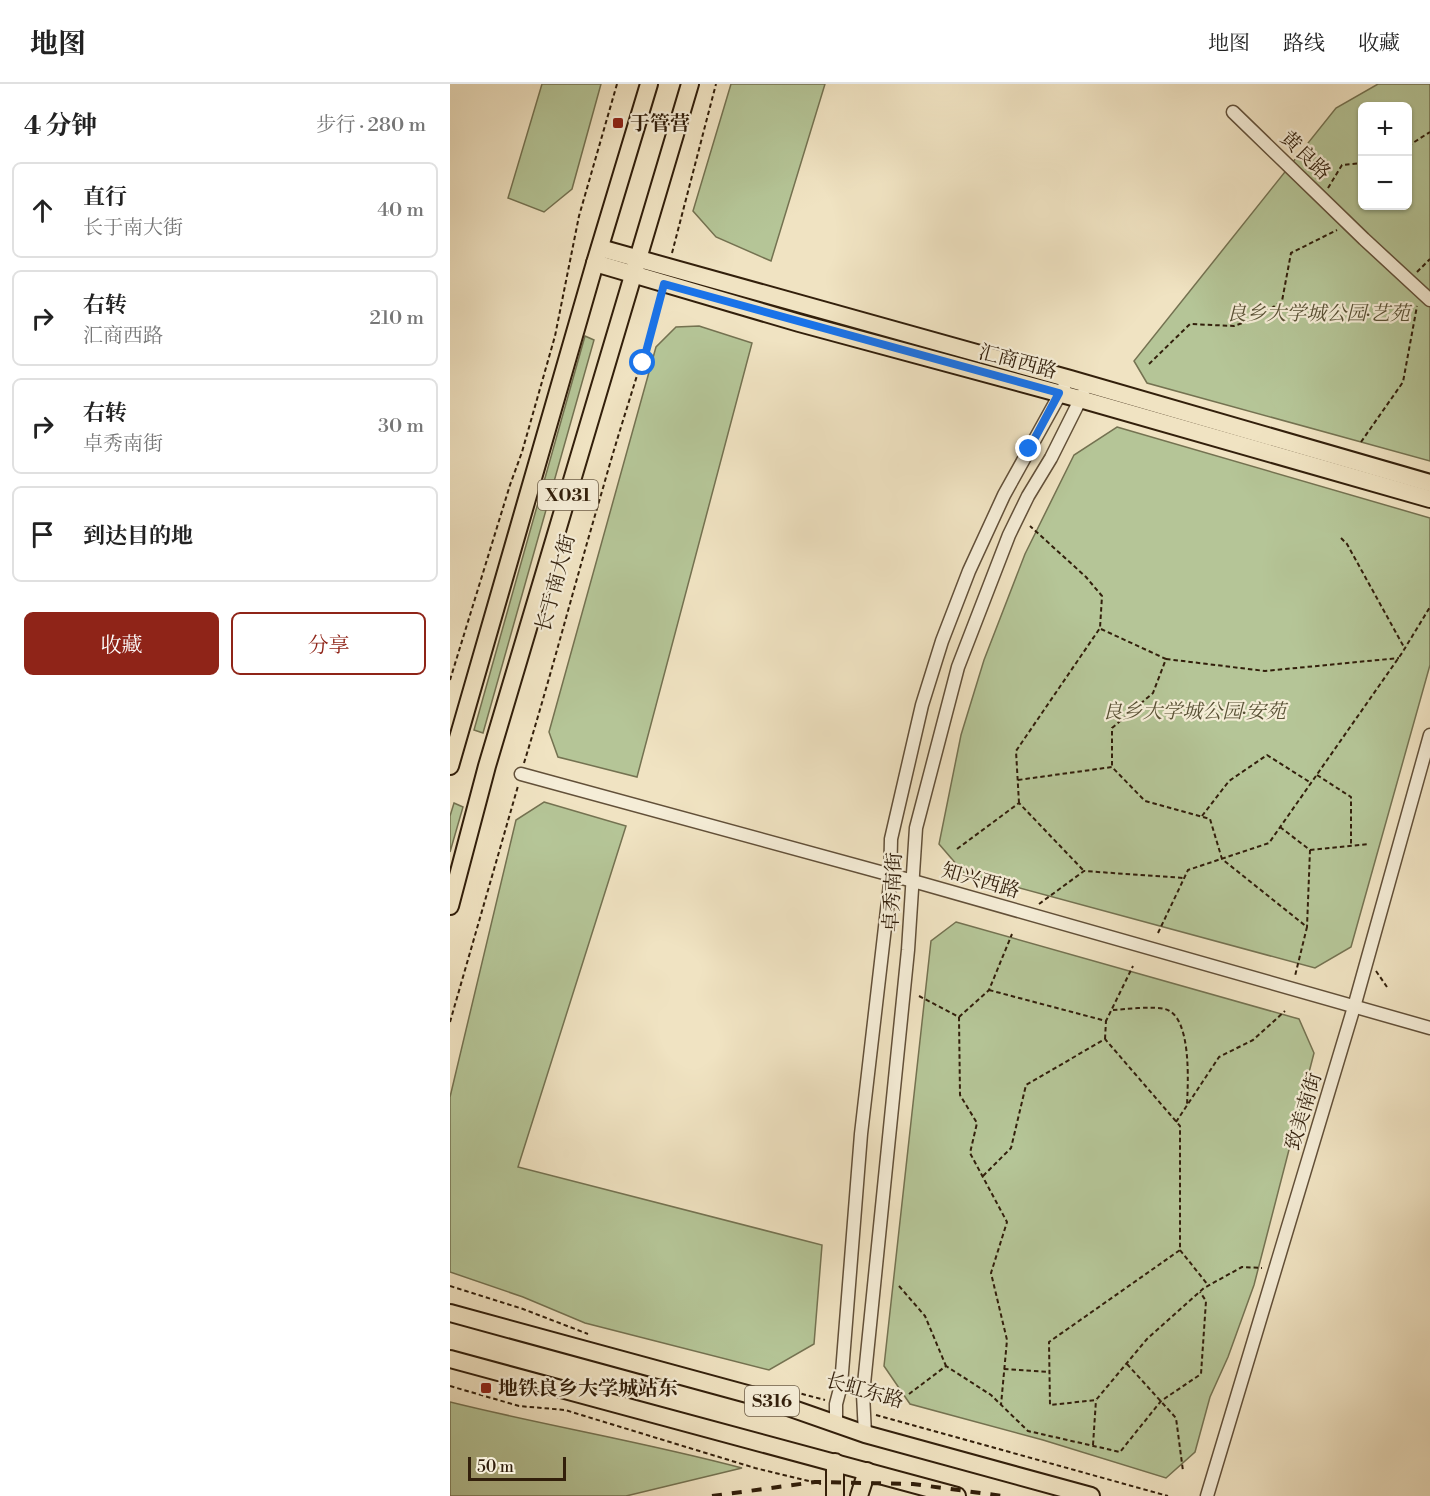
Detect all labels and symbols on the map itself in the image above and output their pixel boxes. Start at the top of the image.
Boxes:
place label: 于管营 [630,112,690,137]
marker: 于管营 [611,116,625,130]
street label: 黄良路 [1275,126,1335,186]
park label: 良乡大学城公园·艺苑 [1226,302,1413,327]
street label: 汇商西路 [976,340,1059,385]
route start [629,349,655,375]
route end [1015,435,1041,461]
road number: X031 [538,480,598,510]
street label: 长于南大街 [531,532,581,635]
park label: 良乡大学城公园·安苑 [1102,700,1289,725]
street label: 卓秀南街 [879,851,908,933]
street label: 知兴西路 [939,858,1022,904]
street label: 致美南街 [1281,1070,1328,1153]
street label: 长虹东路 [823,1368,906,1414]
place label: 地铁良乡大学城站东 [498,1377,678,1402]
marker: 地铁良乡大学城站东 [479,1381,493,1395]
road number: S316 [745,1386,799,1416]
scale bar [468,1454,566,1482]

